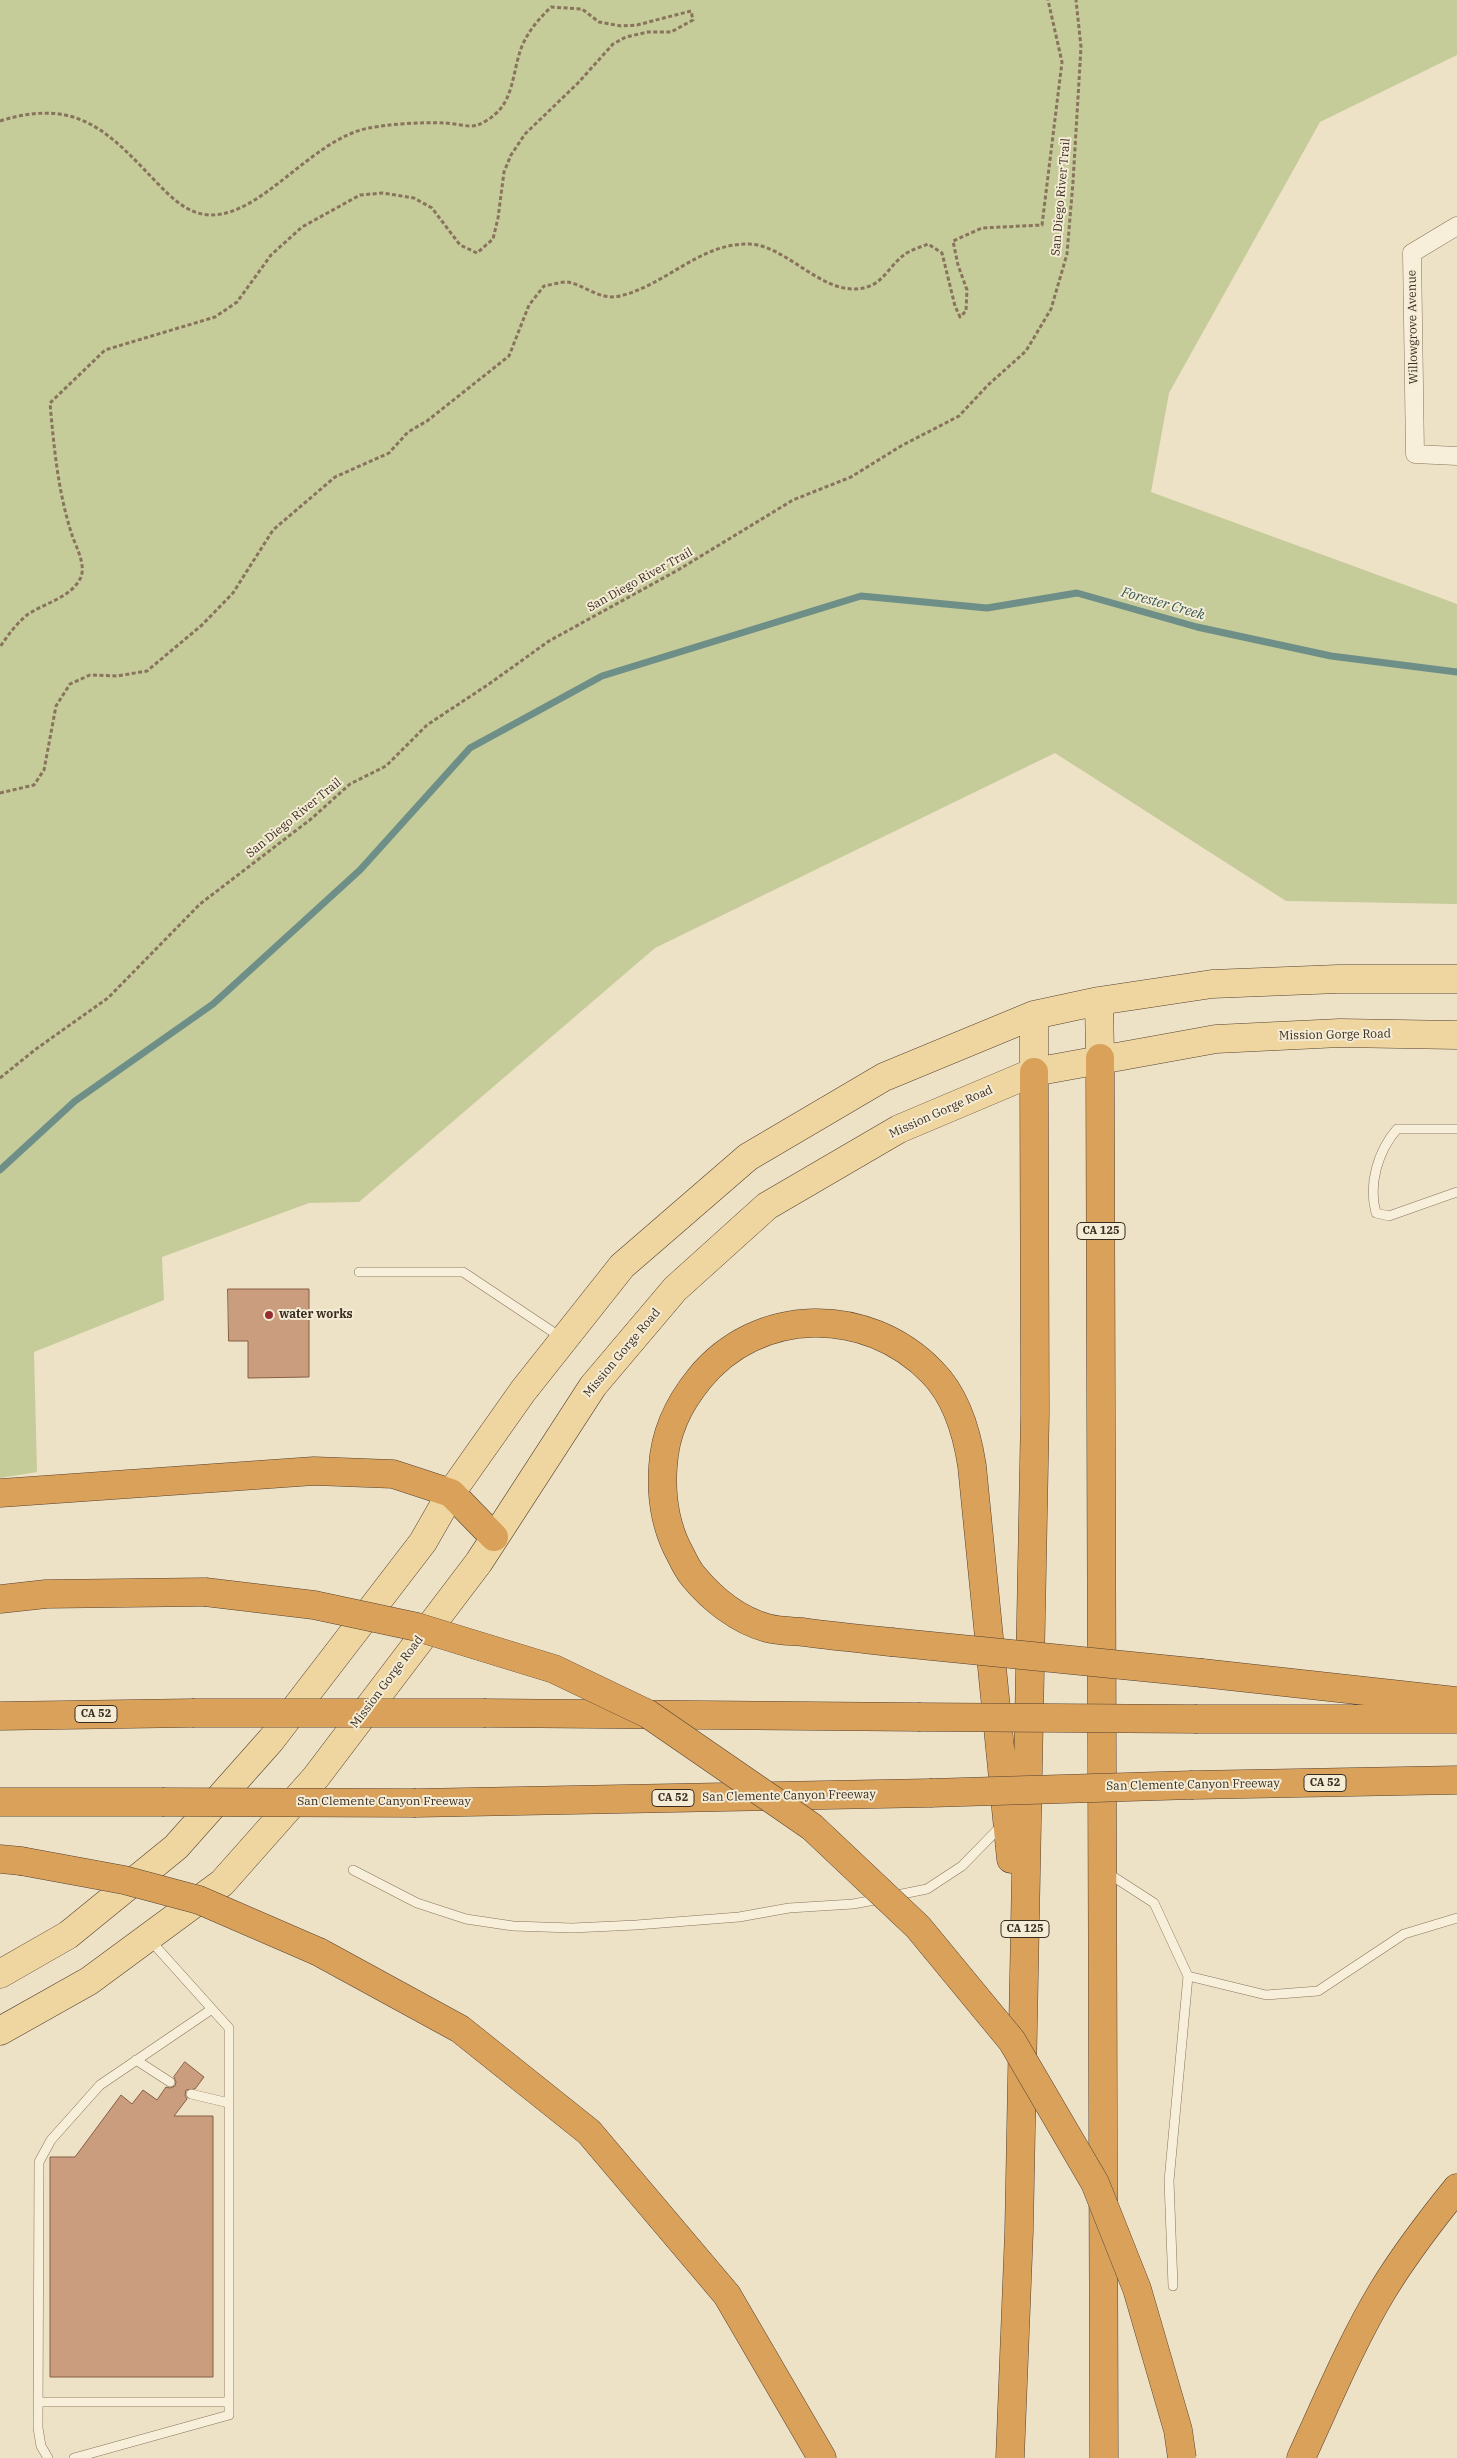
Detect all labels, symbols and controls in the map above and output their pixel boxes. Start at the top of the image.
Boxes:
street label: San Diego River Trail [1049,137,1073,257]
street label: Willowgrove Avenue [1405,270,1421,384]
street label: San Diego River Trail [585,545,695,615]
water label: Forester Creek [1119,584,1207,624]
street label: San Diego River Trail [243,775,345,861]
street label: Mission Gorge Road [1279,1027,1391,1043]
street label: Mission Gorge Road [887,1083,995,1141]
road number: CA 125 [1077,1222,1125,1240]
street label: Mission Gorge Road [581,1306,663,1400]
place label: water works [279,1308,353,1322]
marker: water works [263,1309,275,1321]
street label: Mission Gorge Road [348,1633,426,1731]
road number: CA 52 [75,1706,117,1722]
road number: CA 52 [1304,1775,1346,1792]
street label: San Clemente Canyon Freeway [1106,1776,1280,1794]
street label: San Clemente Canyon Freeway [702,1787,876,1805]
road number: CA 52 [652,1790,694,1806]
street label: San Clemente Canyon Freeway [297,1795,471,1809]
road number: CA 125 [1001,1920,1049,1938]

